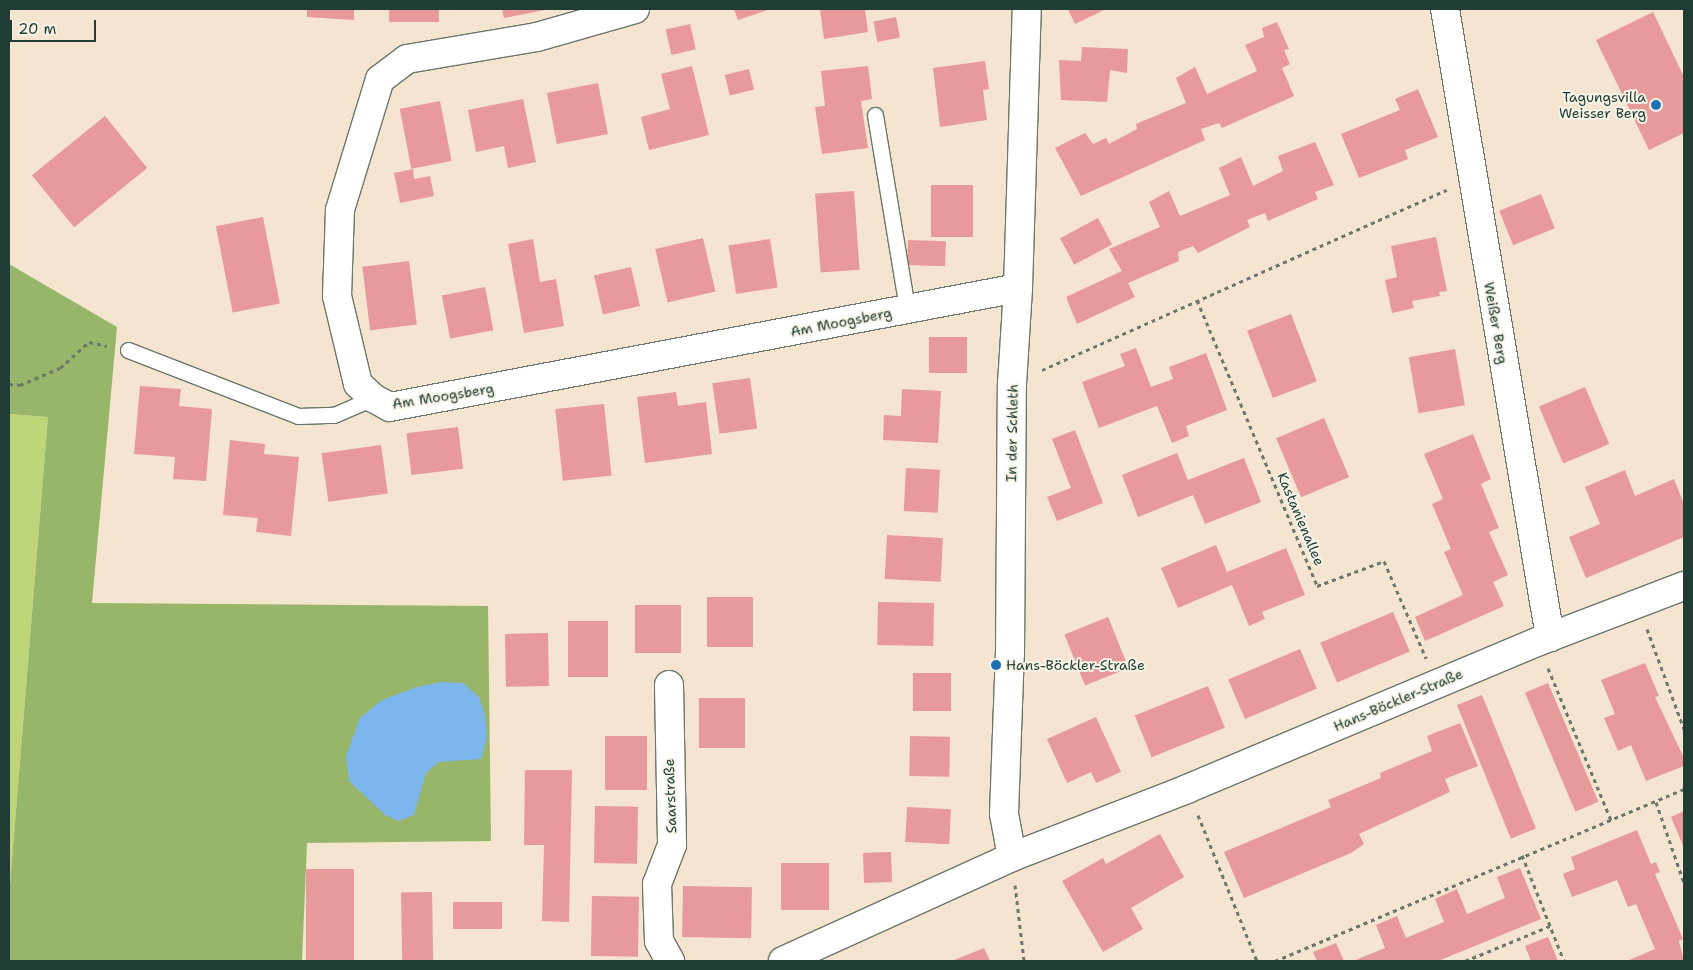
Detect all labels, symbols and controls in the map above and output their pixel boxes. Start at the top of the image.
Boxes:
scale bar [12,10,99,42]
text: 20 m [18,19,57,39]
place label: Tagungsvilla Weisser Berg [1559,89,1646,121]
marker: Tagungsvilla Weisser Berg [1650,99,1662,111]
street label: Weißer Berg [1481,281,1511,365]
street label: Am Moogsberg [789,304,893,340]
street label: Am Moogsberg [391,380,495,412]
street label: In der Schleth [1003,384,1021,482]
street label: Kastanienallee [1274,470,1328,568]
place label: Hans-Böckler-Straße [1006,657,1145,673]
marker: Hans-Böckler-Straße [990,659,1002,671]
street label: Hans-Böckler-Straße [1331,665,1465,735]
street label: Saarstraße [660,758,680,834]

